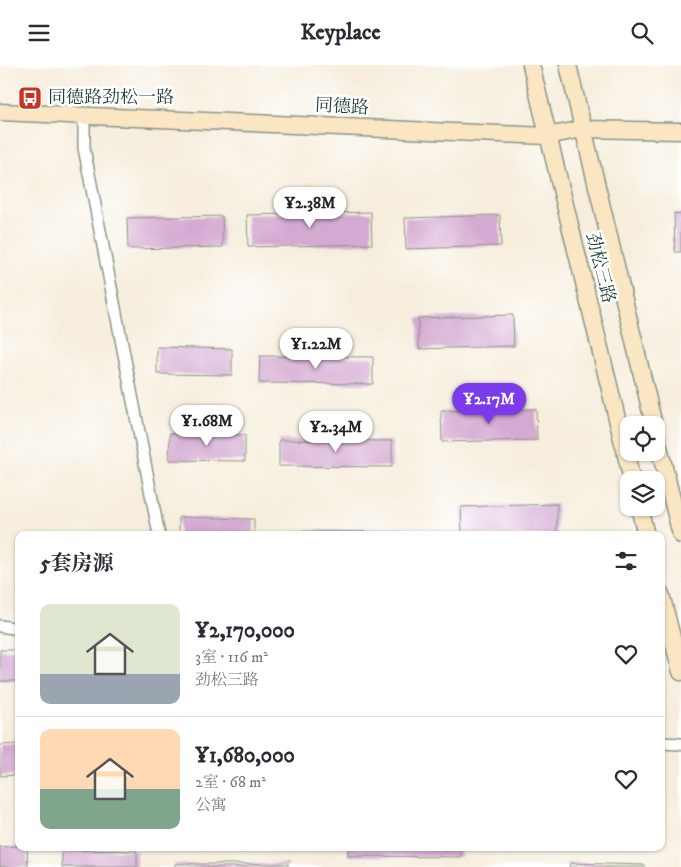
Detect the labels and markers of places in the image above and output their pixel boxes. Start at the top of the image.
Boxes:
bus stop icon: 同德路劲松一路 [17,85,43,111]
place label: 同德路劲松一路 [48,87,174,109]
pin: ¥2.38M [269,186,351,229]
pin: ¥1.22M [275,327,357,370]
pin: ¥2.17M [448,383,530,425]
pin: ¥1.68M [166,405,248,447]
pin: ¥2.34M [295,411,377,453]

